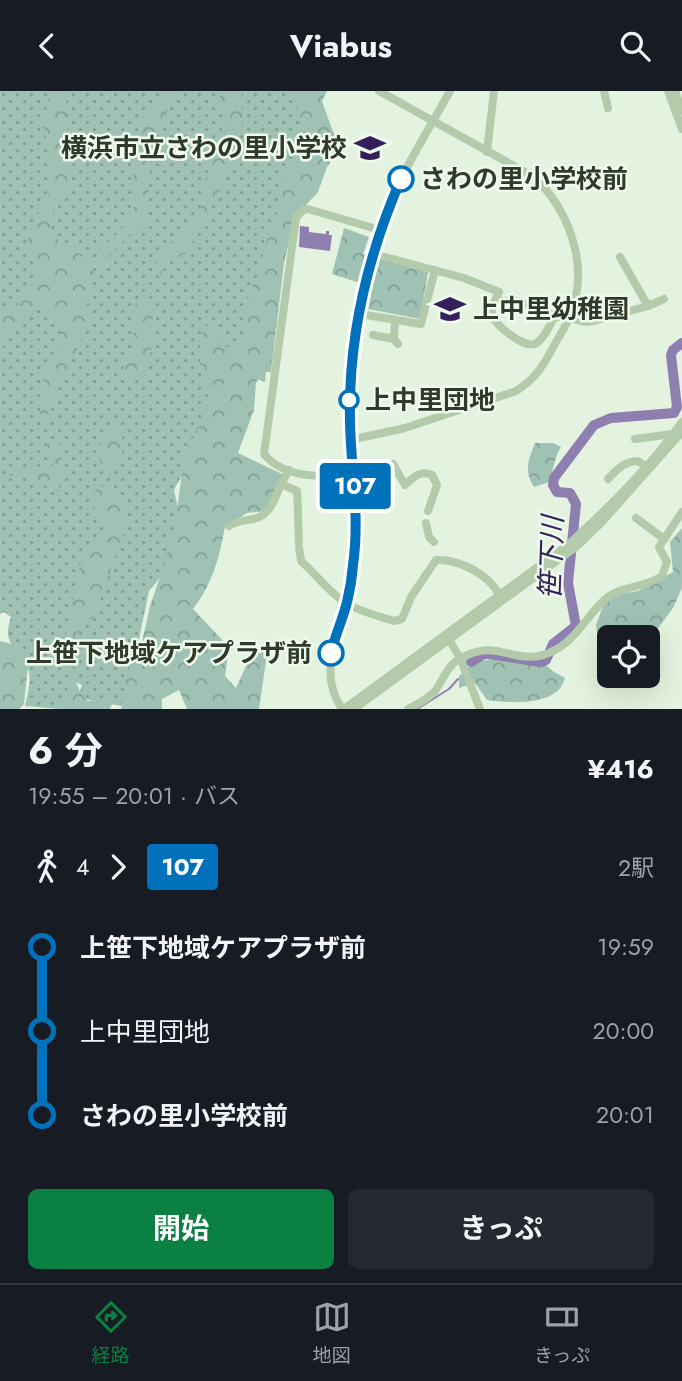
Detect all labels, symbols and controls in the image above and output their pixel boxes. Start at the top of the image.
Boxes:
text: Viabus [290,23,392,69]
icon: back [28,27,66,65]
icon: search [616,27,654,65]
place label: 横浜市立さわの里小学校 [61,129,347,167]
school or university icon: 横浜市立さわの里小学校 [353,131,387,165]
place label: さわの里小学校前 [420,160,628,198]
marker: さわの里小学校前 [388,166,414,192]
place label: 上中里幼稚園 [473,290,629,328]
school or university icon: 上中里幼稚園 [433,292,467,326]
place label: 上中里団地 [365,381,495,419]
marker: 上中里団地 [339,390,359,410]
line badge: 107 [315,463,395,509]
text: 107 [334,468,376,503]
water label: 笹下川 [530,512,574,601]
map controls [597,625,660,688]
button: locate [597,625,660,688]
place label: 上笹下地域ケアプラザ前 [26,634,312,672]
marker: 上笹下地域ケアプラザ前 [318,640,344,666]
text: 6 分 [28,723,103,778]
text: ¥416 [588,750,654,788]
text: 19:55 – 20:01 · バス [28,779,240,813]
icon: walk [28,848,66,886]
icon: forward [99,848,137,886]
text: 107 [161,849,204,884]
text: 4 [76,850,89,884]
text: 2駅 [618,851,654,885]
text: 上笹下地域ケアプラザ前 [80,929,366,967]
text: 19:59 [597,930,654,964]
text: 上中里団地 [80,1013,210,1051]
text: 20:00 [593,1014,654,1048]
text: さわの里小学校前 [80,1097,288,1135]
text: 20:01 [596,1098,654,1132]
button: 開始 [28,1189,334,1269]
button: きっぷ [348,1189,654,1269]
tab: 経路 [92,1298,130,1369]
tab: 地図 [313,1298,351,1369]
tab: きっぷ [534,1298,590,1369]

